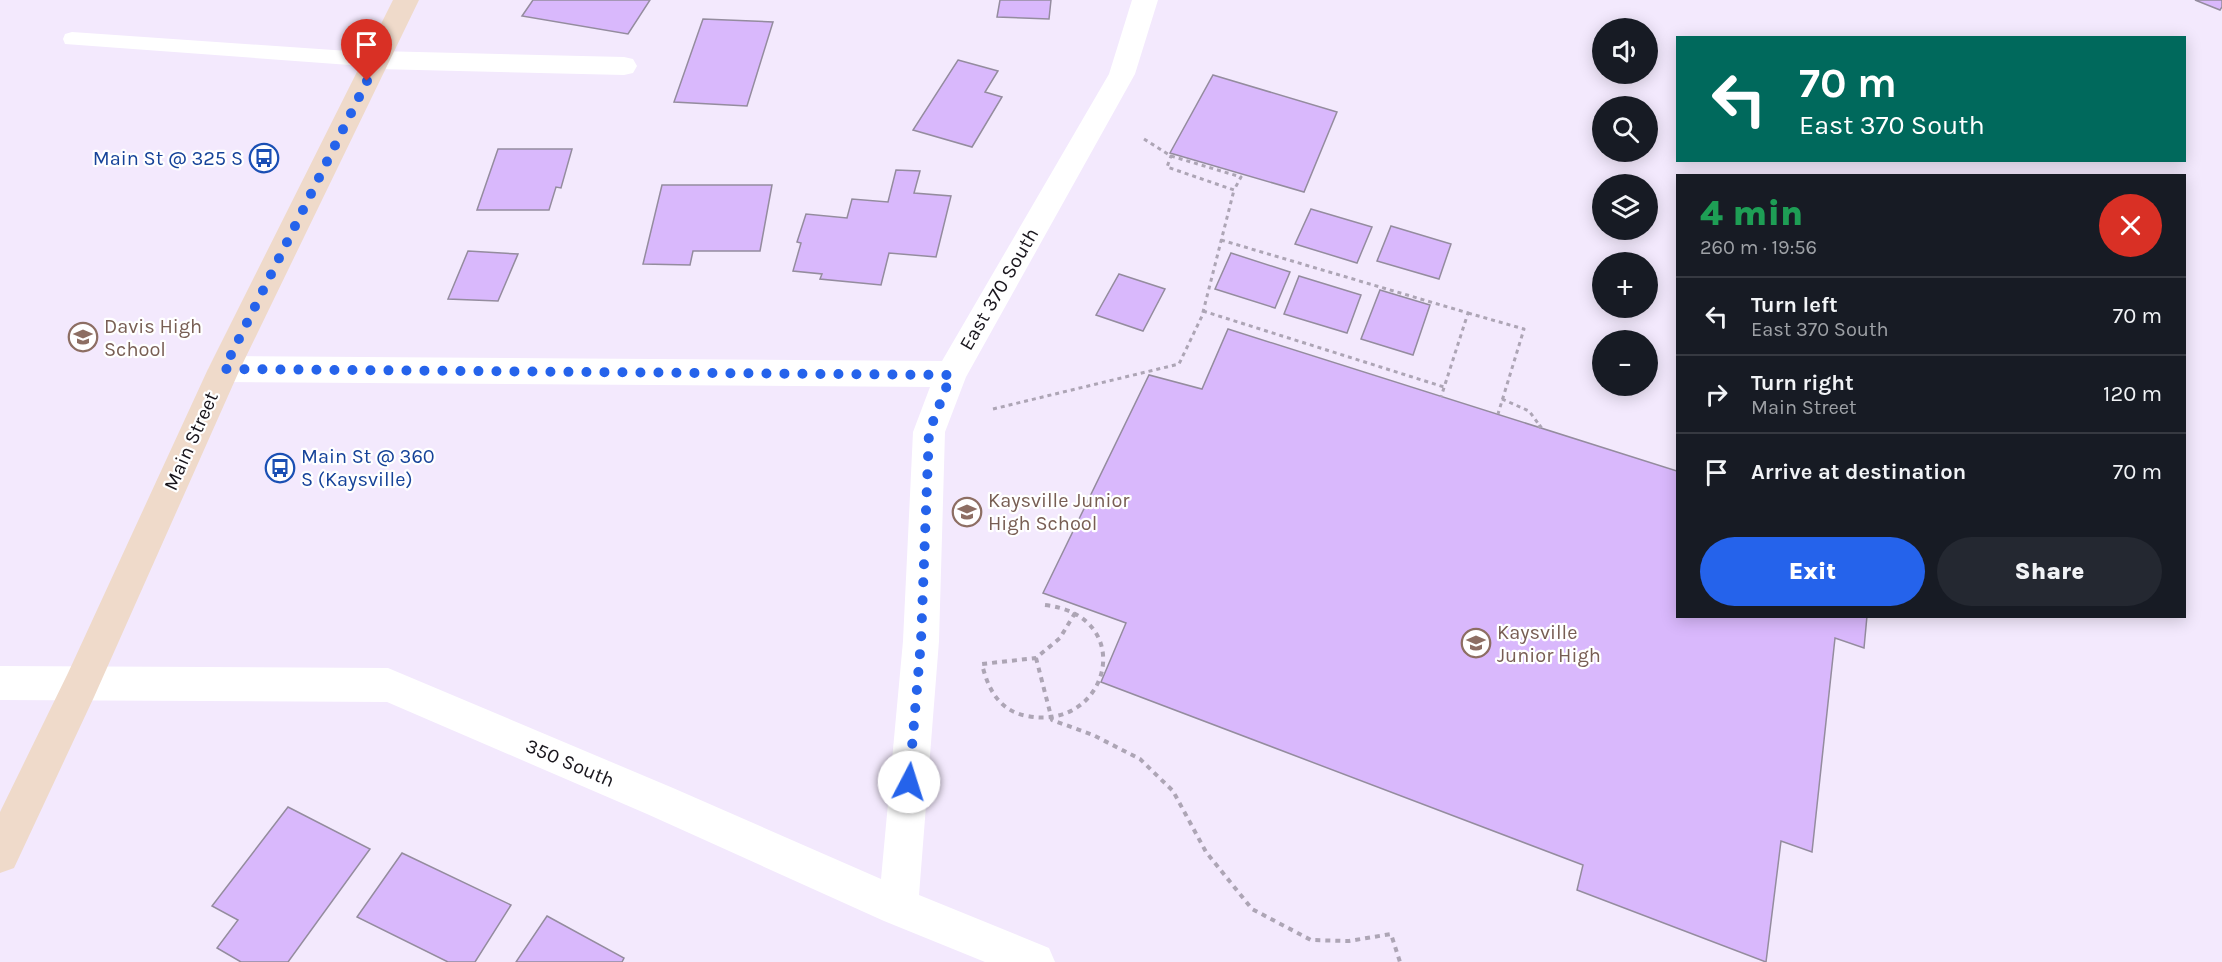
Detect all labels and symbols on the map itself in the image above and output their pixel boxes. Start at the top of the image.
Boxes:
pin [341,19,392,81]
bus stop icon: Main St @ 325 S [248,142,280,174]
place label: Main St @ 325 S [93,147,243,170]
street label: East 370 South [955,224,1043,354]
place label: Davis High School [104,315,202,361]
school or university icon: Davis High School [67,321,99,353]
street label: Main Street [159,388,223,494]
place label: Main St @ 360 S (Kaysville) [301,445,435,491]
bus stop icon: Main St @ 360 S (Kaysville) [264,452,296,484]
place label: Kaysville Junior High School [988,489,1130,535]
school or university icon: Kaysville Junior High School [951,496,983,528]
place label: Kaysville Junior High [1497,621,1601,667]
school or university icon: Kaysville Junior High [1460,627,1492,659]
street label: 350 South [522,734,618,792]
position arrow [877,750,941,814]

